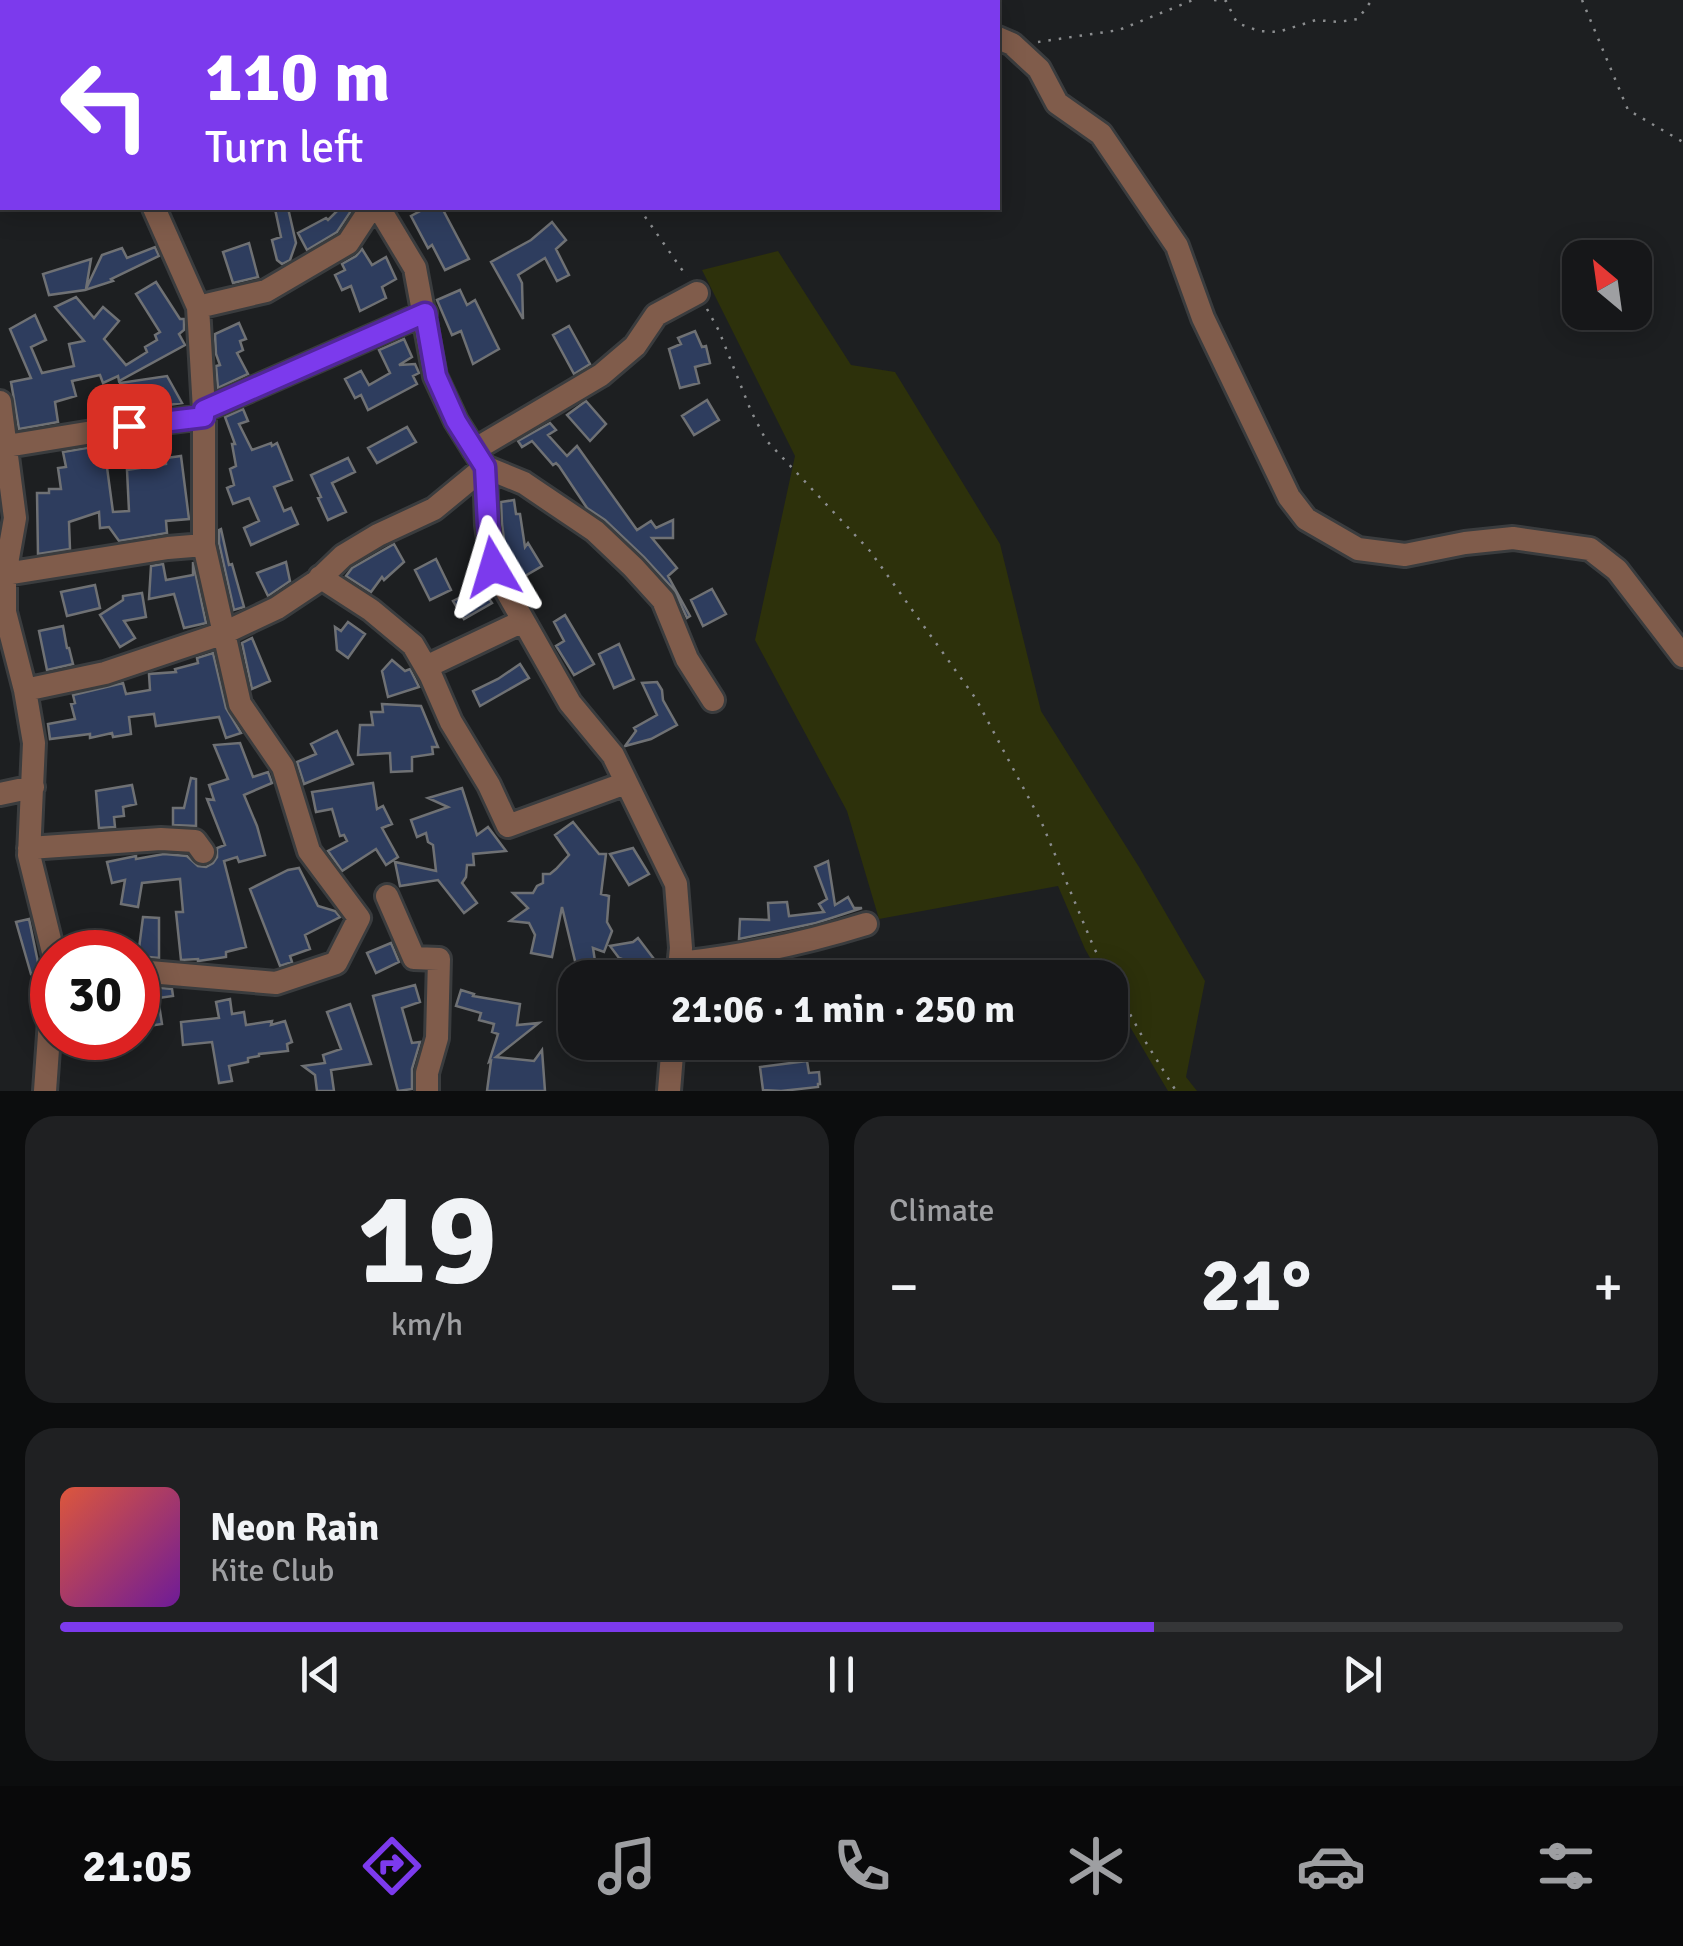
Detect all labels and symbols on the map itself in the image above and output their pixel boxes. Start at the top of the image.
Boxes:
north arrow [1562,240,1652,330]
pin [87,384,172,469]
position arrow [441,515,545,619]
speed limit sign: 30 [30,930,160,1060]

